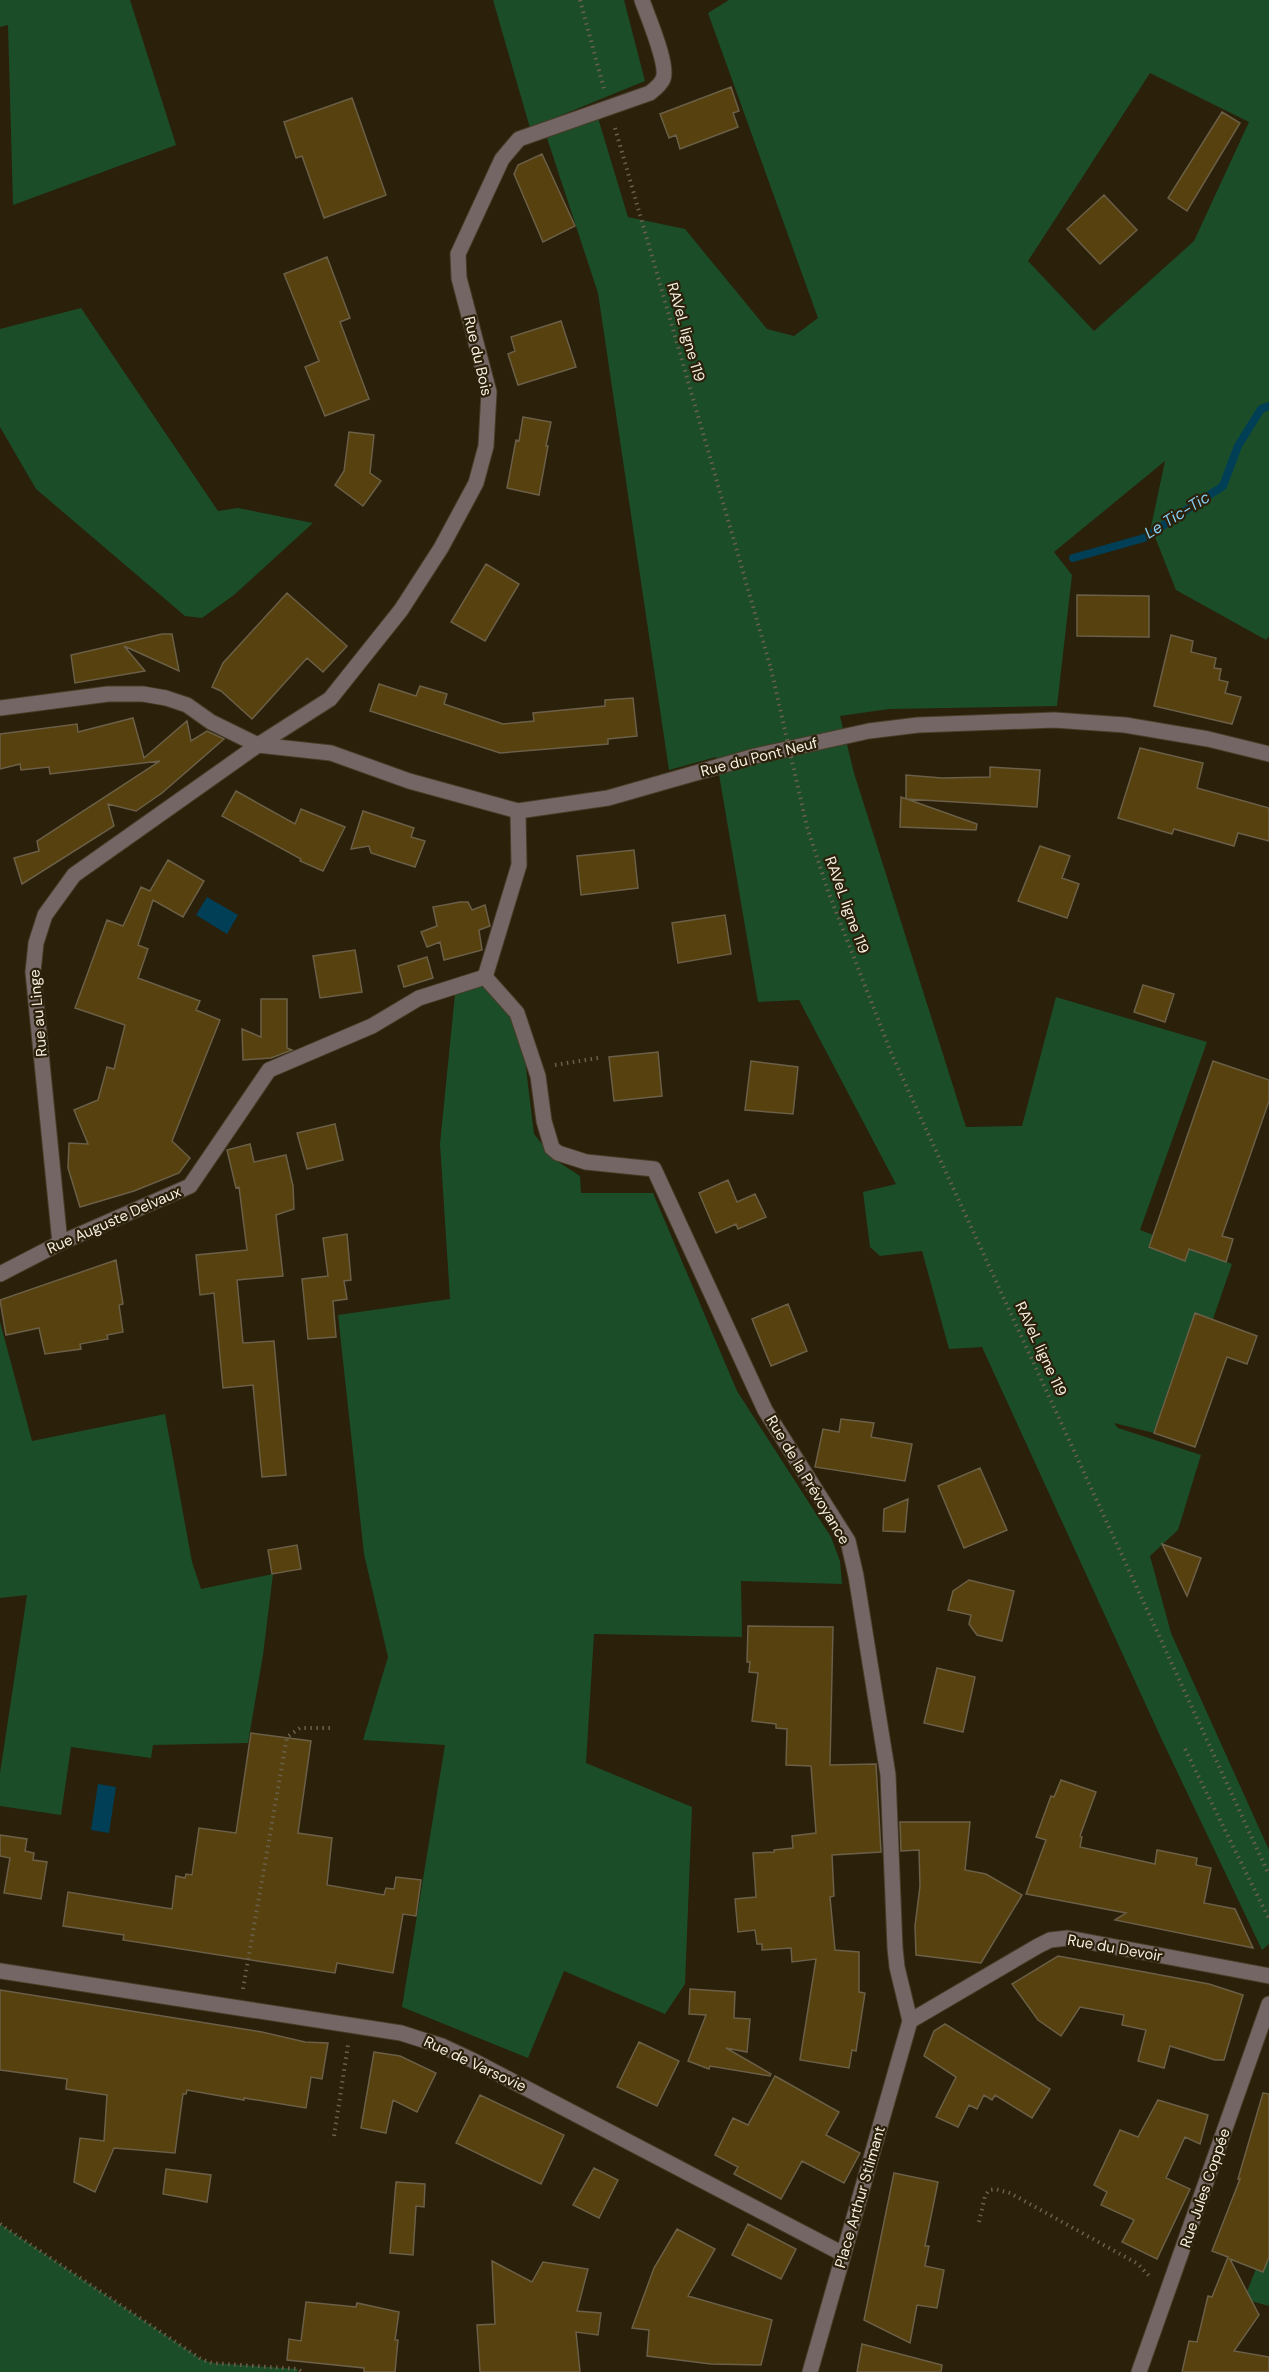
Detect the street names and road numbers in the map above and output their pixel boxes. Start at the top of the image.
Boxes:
street label: RAVeL ligne 119 [662,280,710,384]
street label: Rue du Bois [459,314,497,398]
street label: Rue du Pont Neuf [698,733,820,781]
street label: RAVeL ligne 119 [820,854,874,956]
street label: Rue au Linge [24,969,52,1057]
street label: Rue Auguste Delvaux [44,1181,185,1259]
street label: RAVeL ligne 119 [1010,1299,1072,1399]
street label: Rue de la Prévoyance [762,1412,854,1548]
street label: Rue du Devoir [1066,1930,1165,1966]
street label: Rue de Varsovie [421,2031,529,2097]
street label: Place Arthur Stilmant [830,2123,890,2270]
street label: Rue Jules Coppée [1175,2126,1235,2250]

